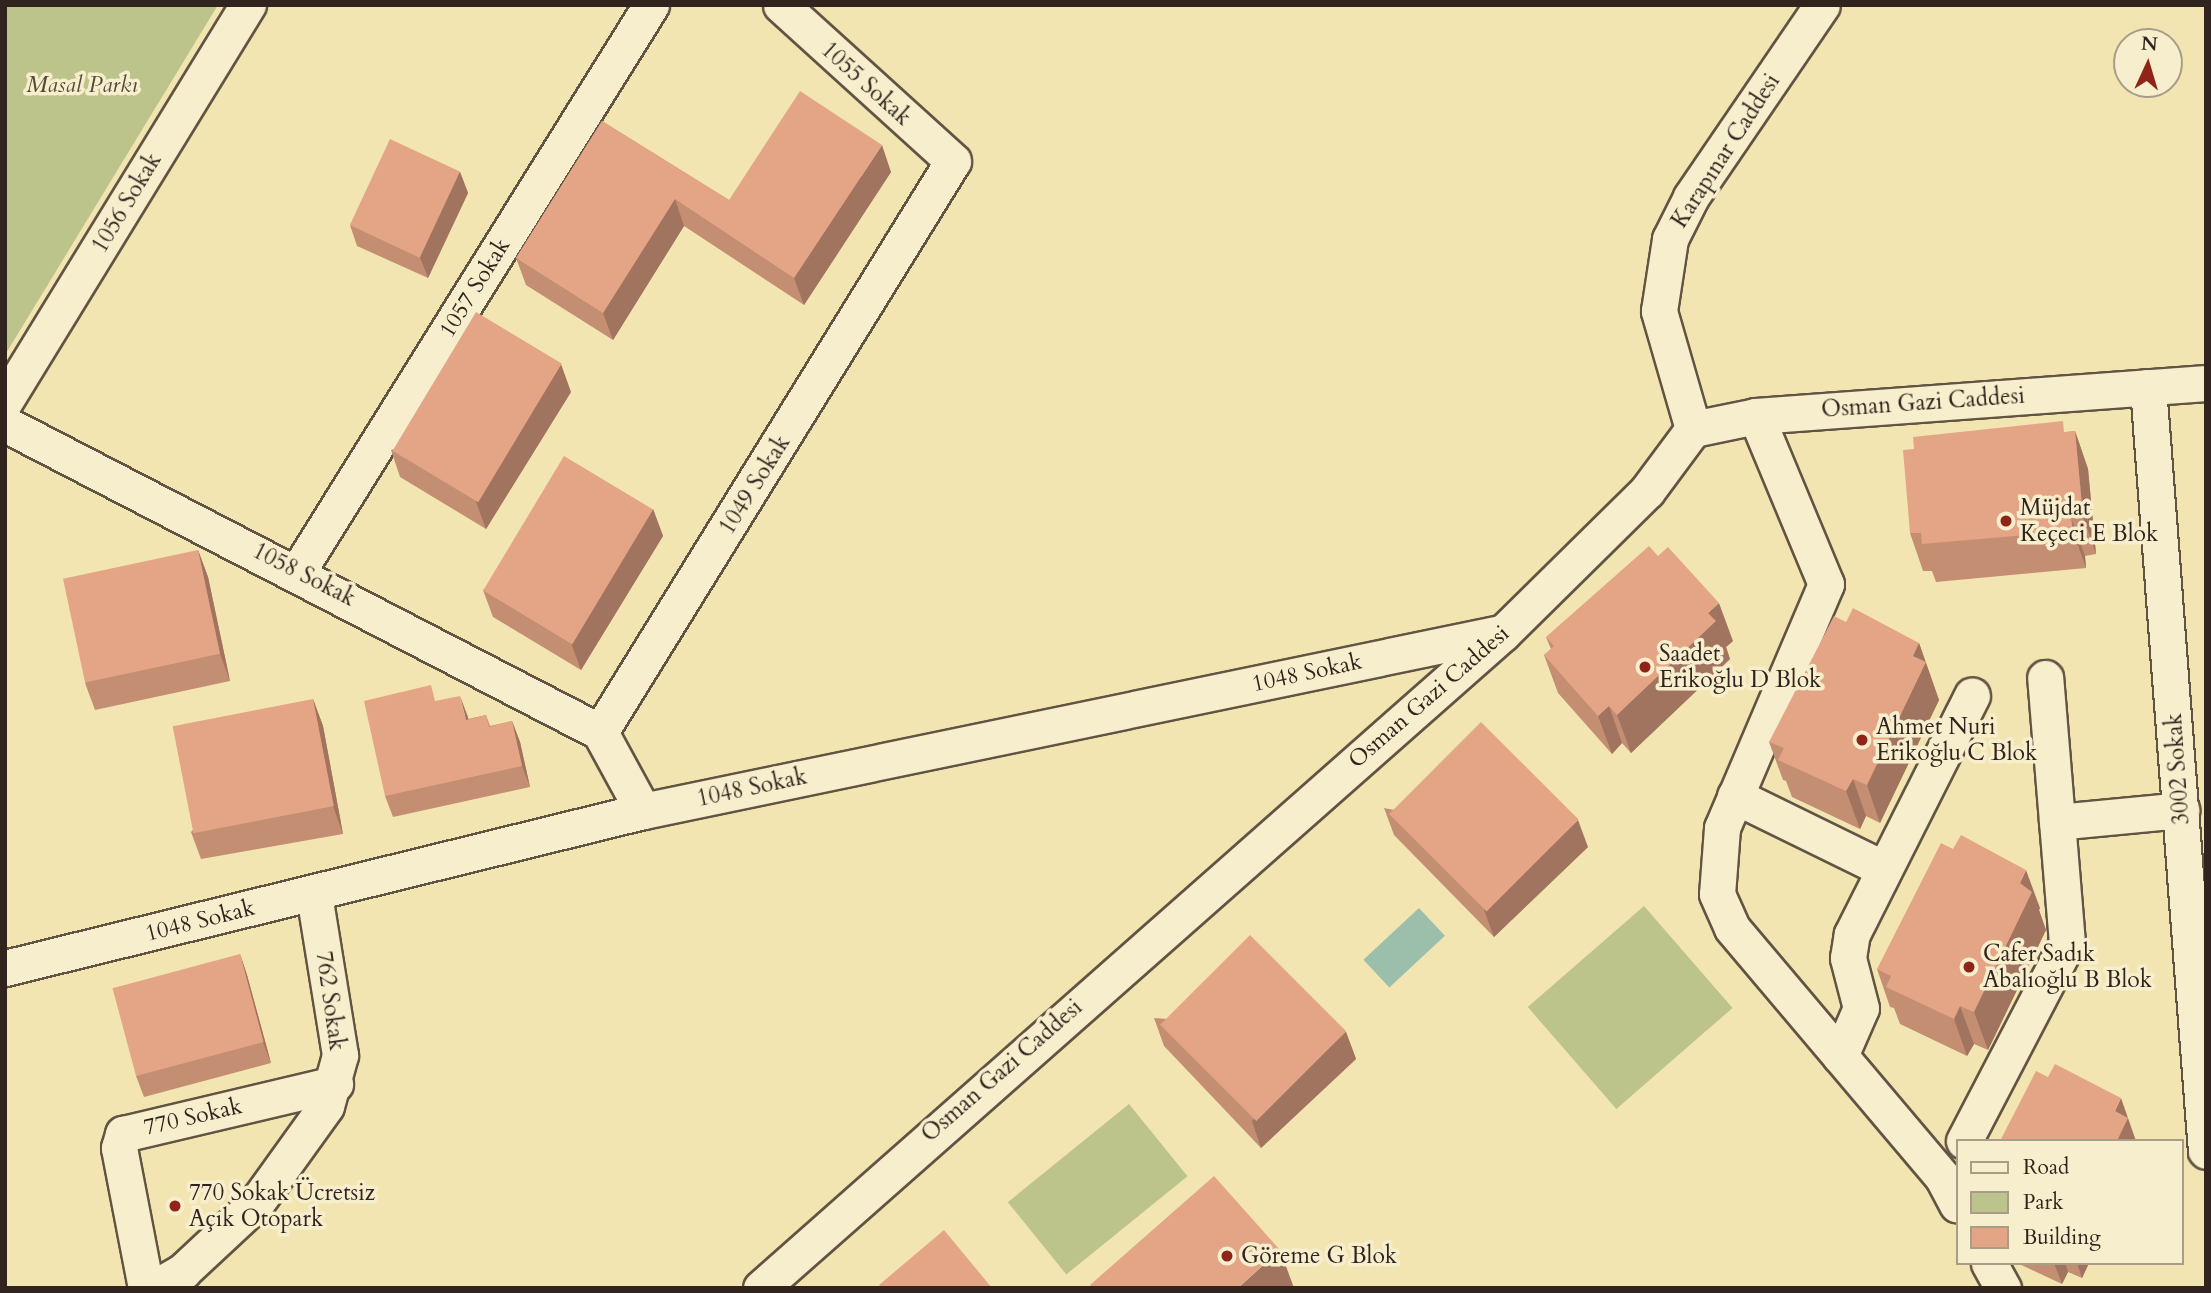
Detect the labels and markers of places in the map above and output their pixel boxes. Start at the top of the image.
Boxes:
place label: Müjdat Keçeci E Blok [2020,494,2158,548]
marker: Müjdat Keçeci E Blok [1998,513,2014,529]
place label: Saadet Erikoğlu D Blok [1659,640,1821,694]
marker: Saadet Erikoğlu D Blok [1637,659,1653,675]
place label: Ahmet Nuri Erikoğlu C Blok [1876,713,2037,767]
marker: Ahmet Nuri Erikoğlu C Blok [1854,732,1870,748]
place label: Cafer Sadık Abalıoğlu B Blok [1983,940,2152,994]
marker: Cafer Sadık Abalıoğlu B Blok [1961,959,1977,975]
place label: 770 Sokak Ücretsiz Açık Otopark [189,1179,375,1233]
marker: 770 Sokak Ücretsiz Açık Otopark [167,1198,183,1214]
place label: Göreme G Blok [1241,1242,1397,1270]
marker: Göreme G Blok [1219,1248,1235,1264]

